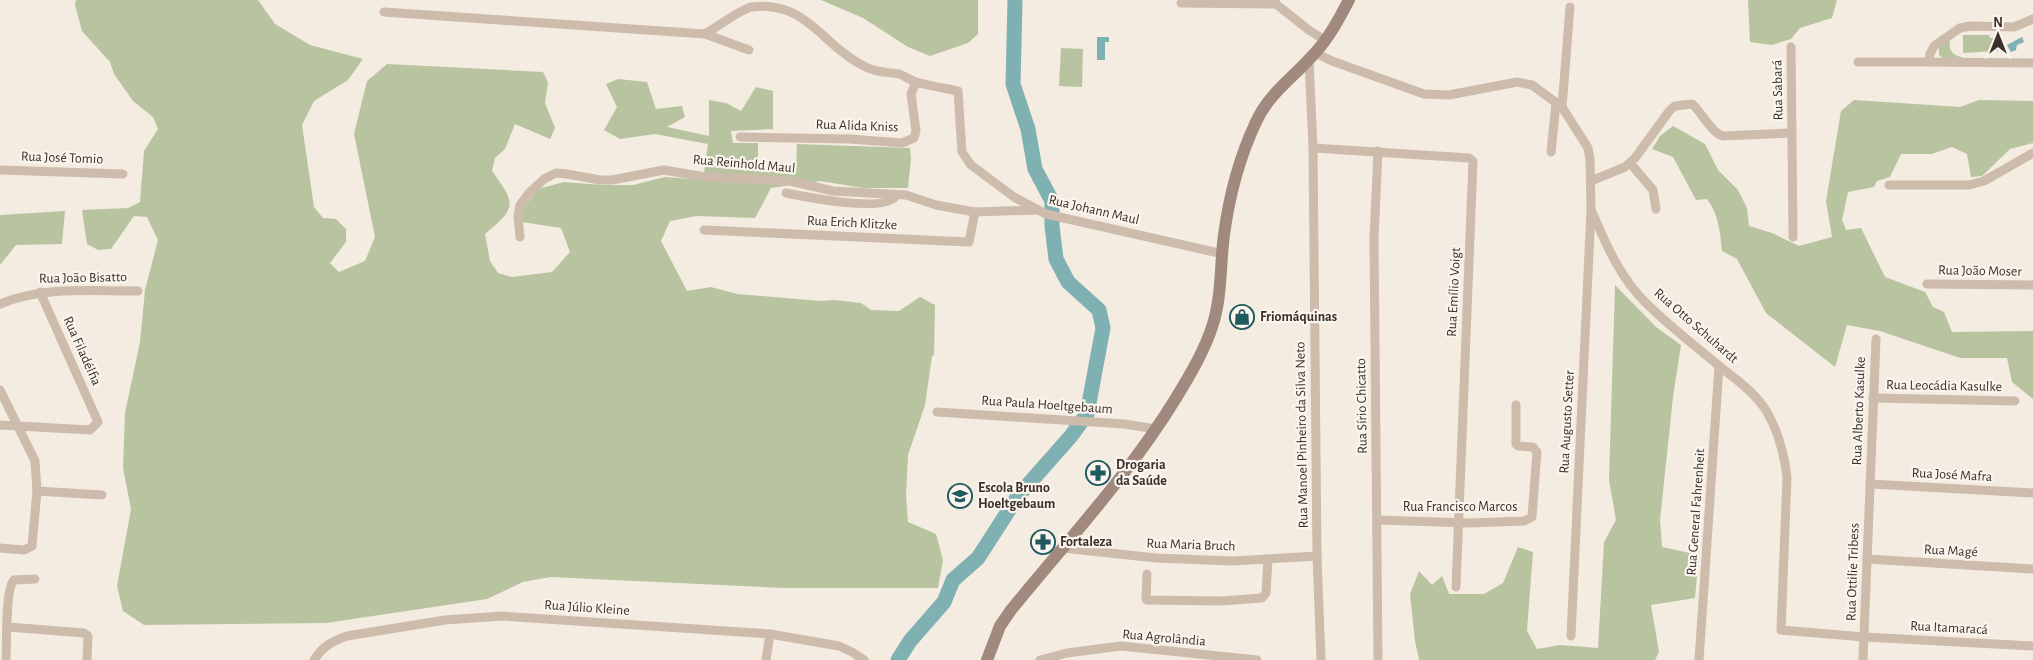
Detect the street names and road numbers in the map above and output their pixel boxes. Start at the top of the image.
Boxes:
street label: Rua Sabará [1770,59,1786,120]
street label: Rua Alida Kniss [815,118,899,134]
street label: Rua José Tomio [21,150,104,166]
street label: Rua Reinhold Maul [692,153,796,175]
street label: Rua Johann Maul [1047,193,1141,227]
street label: Rua Erich Klitzke [807,214,897,232]
street label: Rua Emílio Voigt [1445,246,1463,337]
street label: Rua João Moser [1938,263,2022,279]
street label: Rua João Bisatto [39,270,127,286]
street label: Rua Otto Schuhardt [1651,286,1741,366]
street label: Rua Filadélfia [61,314,104,388]
street label: Rua Manoel Pinheiro da Silva Neto [1293,342,1311,528]
street label: Rua Alberto Kasulke [1850,356,1868,466]
street label: Rua Sírio Chicatto [1354,358,1370,454]
street label: Rua Augusto Setter [1557,370,1577,474]
street label: Rua Leocádia Kasulke [1886,378,2002,394]
street label: Rua Paula Hoeltgebaum [981,393,1113,417]
street label: Rua General Fahrenheit [1685,447,1707,576]
street label: Rua José Mafra [1911,466,1993,484]
street label: Rua Francisco Marcos [1403,500,1517,514]
street label: Rua Ottilie Tribess [1844,523,1862,621]
street label: Rua Maria Bruch [1146,536,1236,554]
street label: Rua Magé [1924,543,1978,559]
street label: Rua Júlio Kleine [544,598,630,618]
street label: Rua Itamaracá [1910,619,1989,637]
street label: Rua Agrolândia [1122,627,1207,649]

